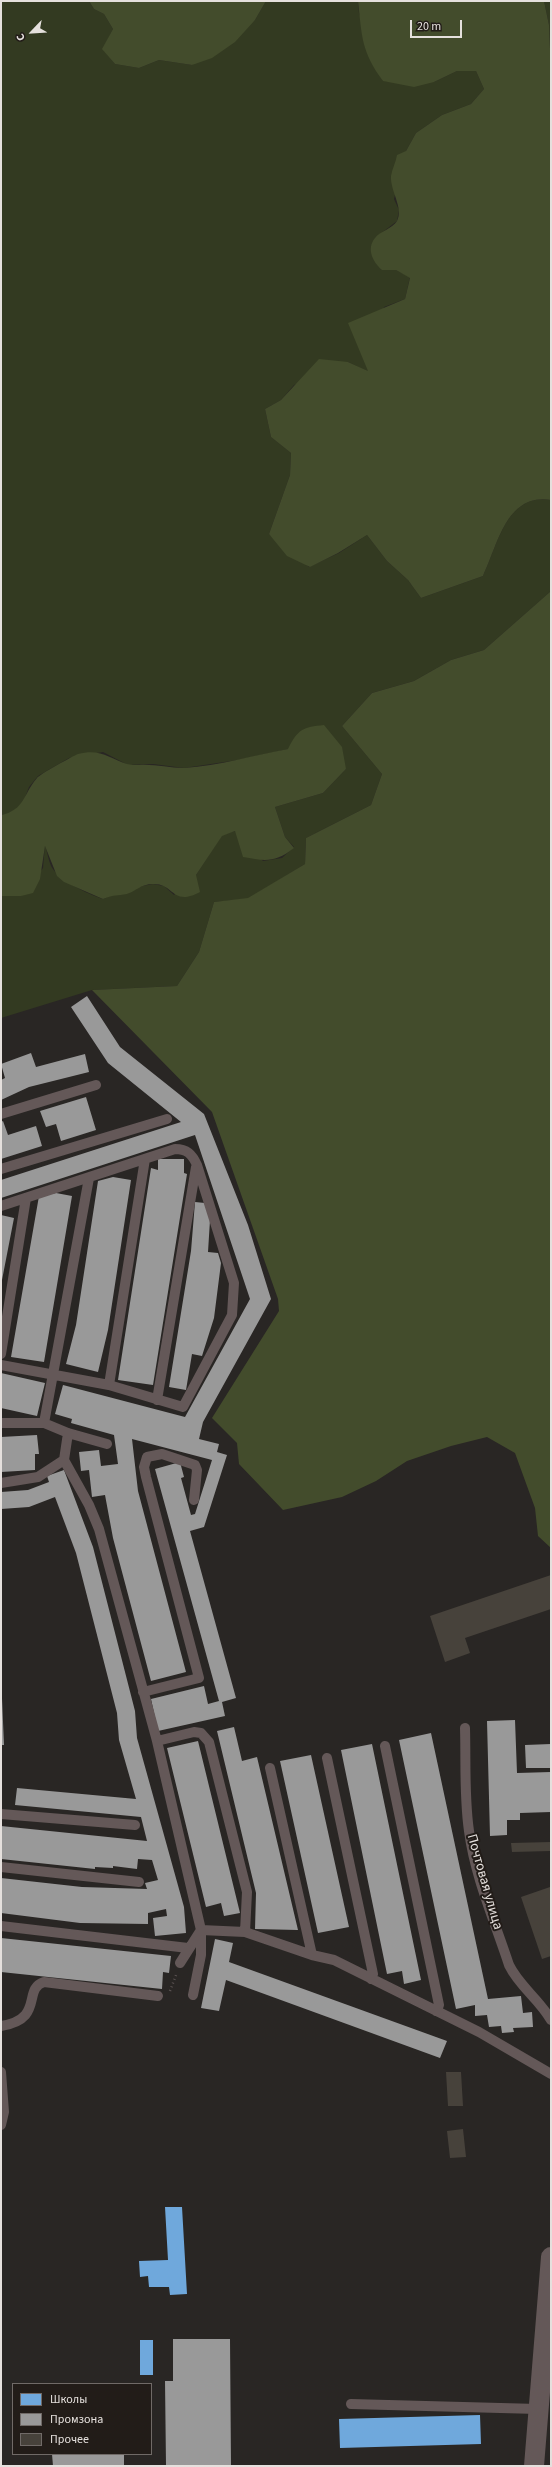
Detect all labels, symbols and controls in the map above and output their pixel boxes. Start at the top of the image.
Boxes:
north arrow [12,12,52,52]
scale bar [412,12,464,38]
text: 20 m [417,18,441,35]
text: С [13,31,29,43]
street label: Почтовая улица [462,1832,506,1932]
legend [12,2383,152,2455]
text: Школы [50,2391,87,2408]
text: Промзона [50,2411,103,2428]
text: Прочее [50,2431,89,2448]

